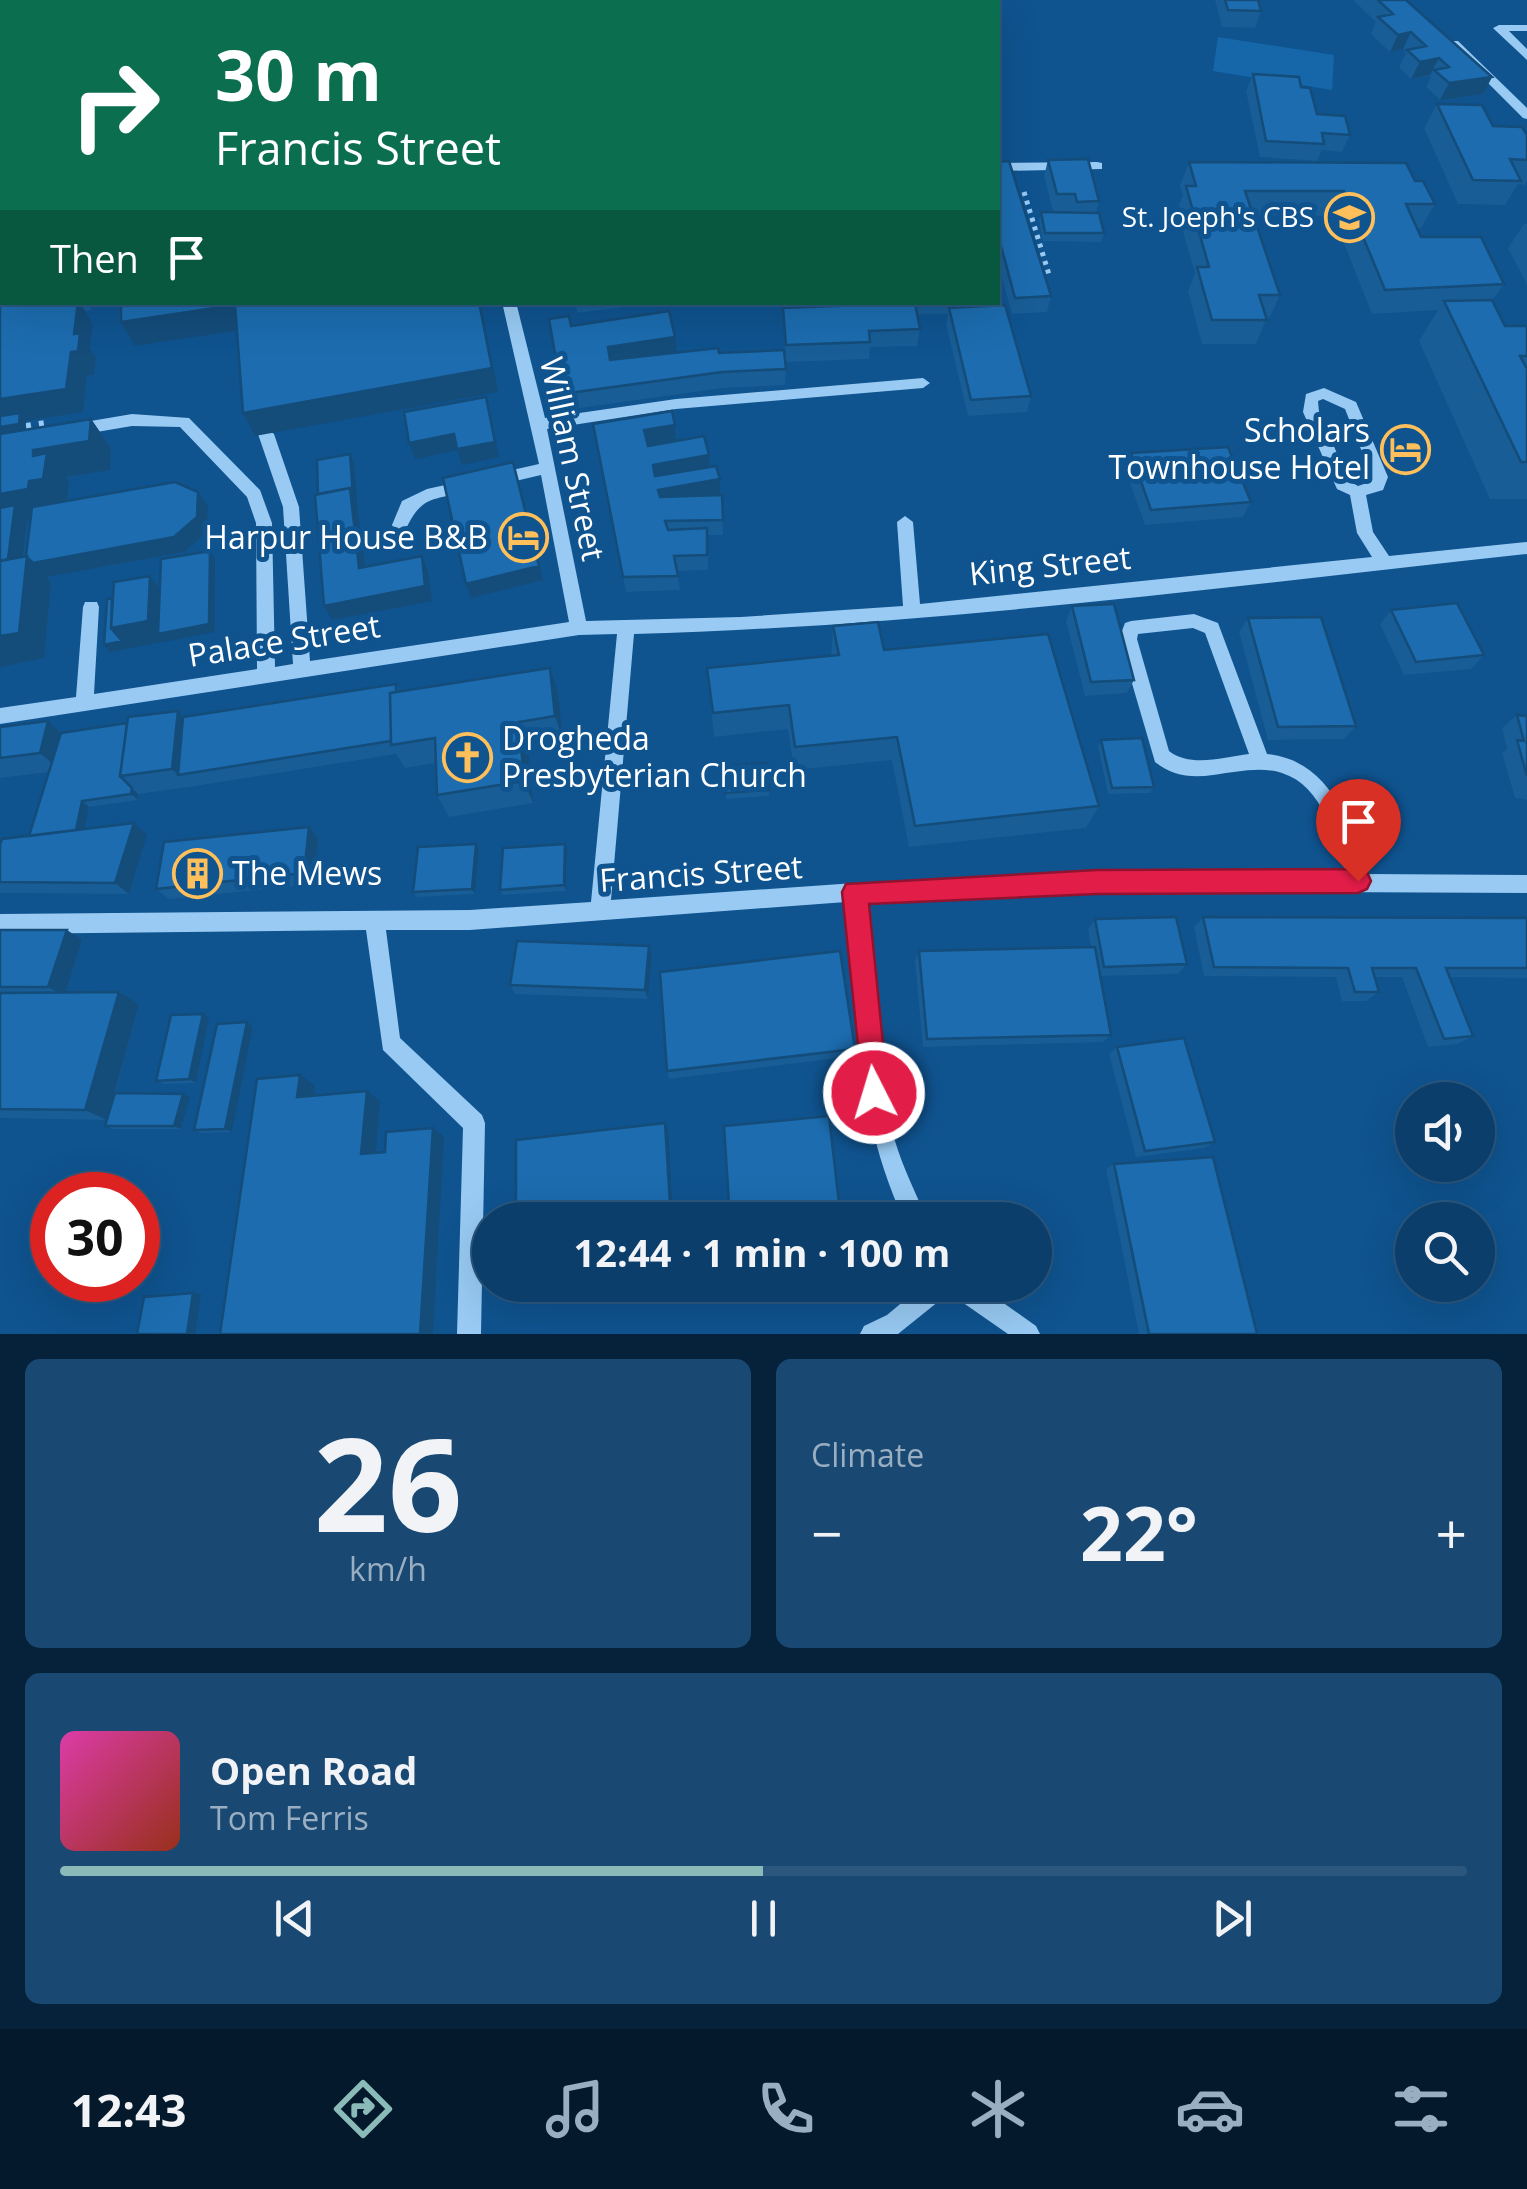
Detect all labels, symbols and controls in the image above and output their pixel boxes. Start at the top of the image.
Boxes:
text: 30 m [215,26,382,122]
icon: right [50,40,180,170]
text: Francis Street [215,117,501,178]
school or university icon: St. Joeph's CBS [1323,191,1375,243]
place label: St. Joeph's CBS [1122,197,1314,235]
icon: arrive [159,230,214,285]
text: Then [50,232,139,284]
street label: William Street [531,353,616,564]
place label: Scholars Townhouse Hotel [1108,408,1370,488]
hotel icon: Scholars Townhouse Hotel [1379,423,1431,475]
hotel icon: Harpur House B&B [497,512,549,564]
place label: Harpur House B&B [204,515,488,558]
street label: King Street [967,535,1133,594]
street label: Palace Street [185,603,383,676]
place label: Drogheda Presbyterian Church [502,716,807,796]
church icon: Drogheda Presbyterian Church [441,731,493,783]
pin [1316,779,1401,882]
icon: arrive [1331,794,1386,849]
street label: Francis Street [598,844,804,901]
building icon: The Mews [171,848,223,900]
place label: The Mews [232,851,382,894]
position arrow [822,1041,926,1145]
map controls [1395,1082,1495,1302]
button: sound [1395,1082,1495,1182]
speed limit sign: 30 [30,1172,160,1302]
button: search [1395,1202,1495,1302]
text: 12:44 · 1 min · 100 m [574,1226,950,1278]
text: 26 [314,1393,462,1570]
text: Climate [811,1433,924,1476]
text: 22° [1080,1481,1198,1583]
text: − [811,1495,842,1570]
text: + [1436,1495,1467,1570]
text: km/h [349,1547,427,1590]
text: Open Road [210,1744,417,1796]
text: Tom Ferris [210,1796,369,1839]
icon: previous [267,1891,322,1946]
icon: pause [736,1891,791,1946]
icon: next [1205,1891,1260,1946]
icon: directions [328,2074,398,2144]
icon: music [540,2074,610,2144]
icon: phone [751,2074,821,2144]
icon: climate [963,2074,1033,2144]
icon: car [1175,2074,1245,2144]
icon: filters [1386,2074,1456,2144]
text: 12:43 [71,2079,187,2140]

